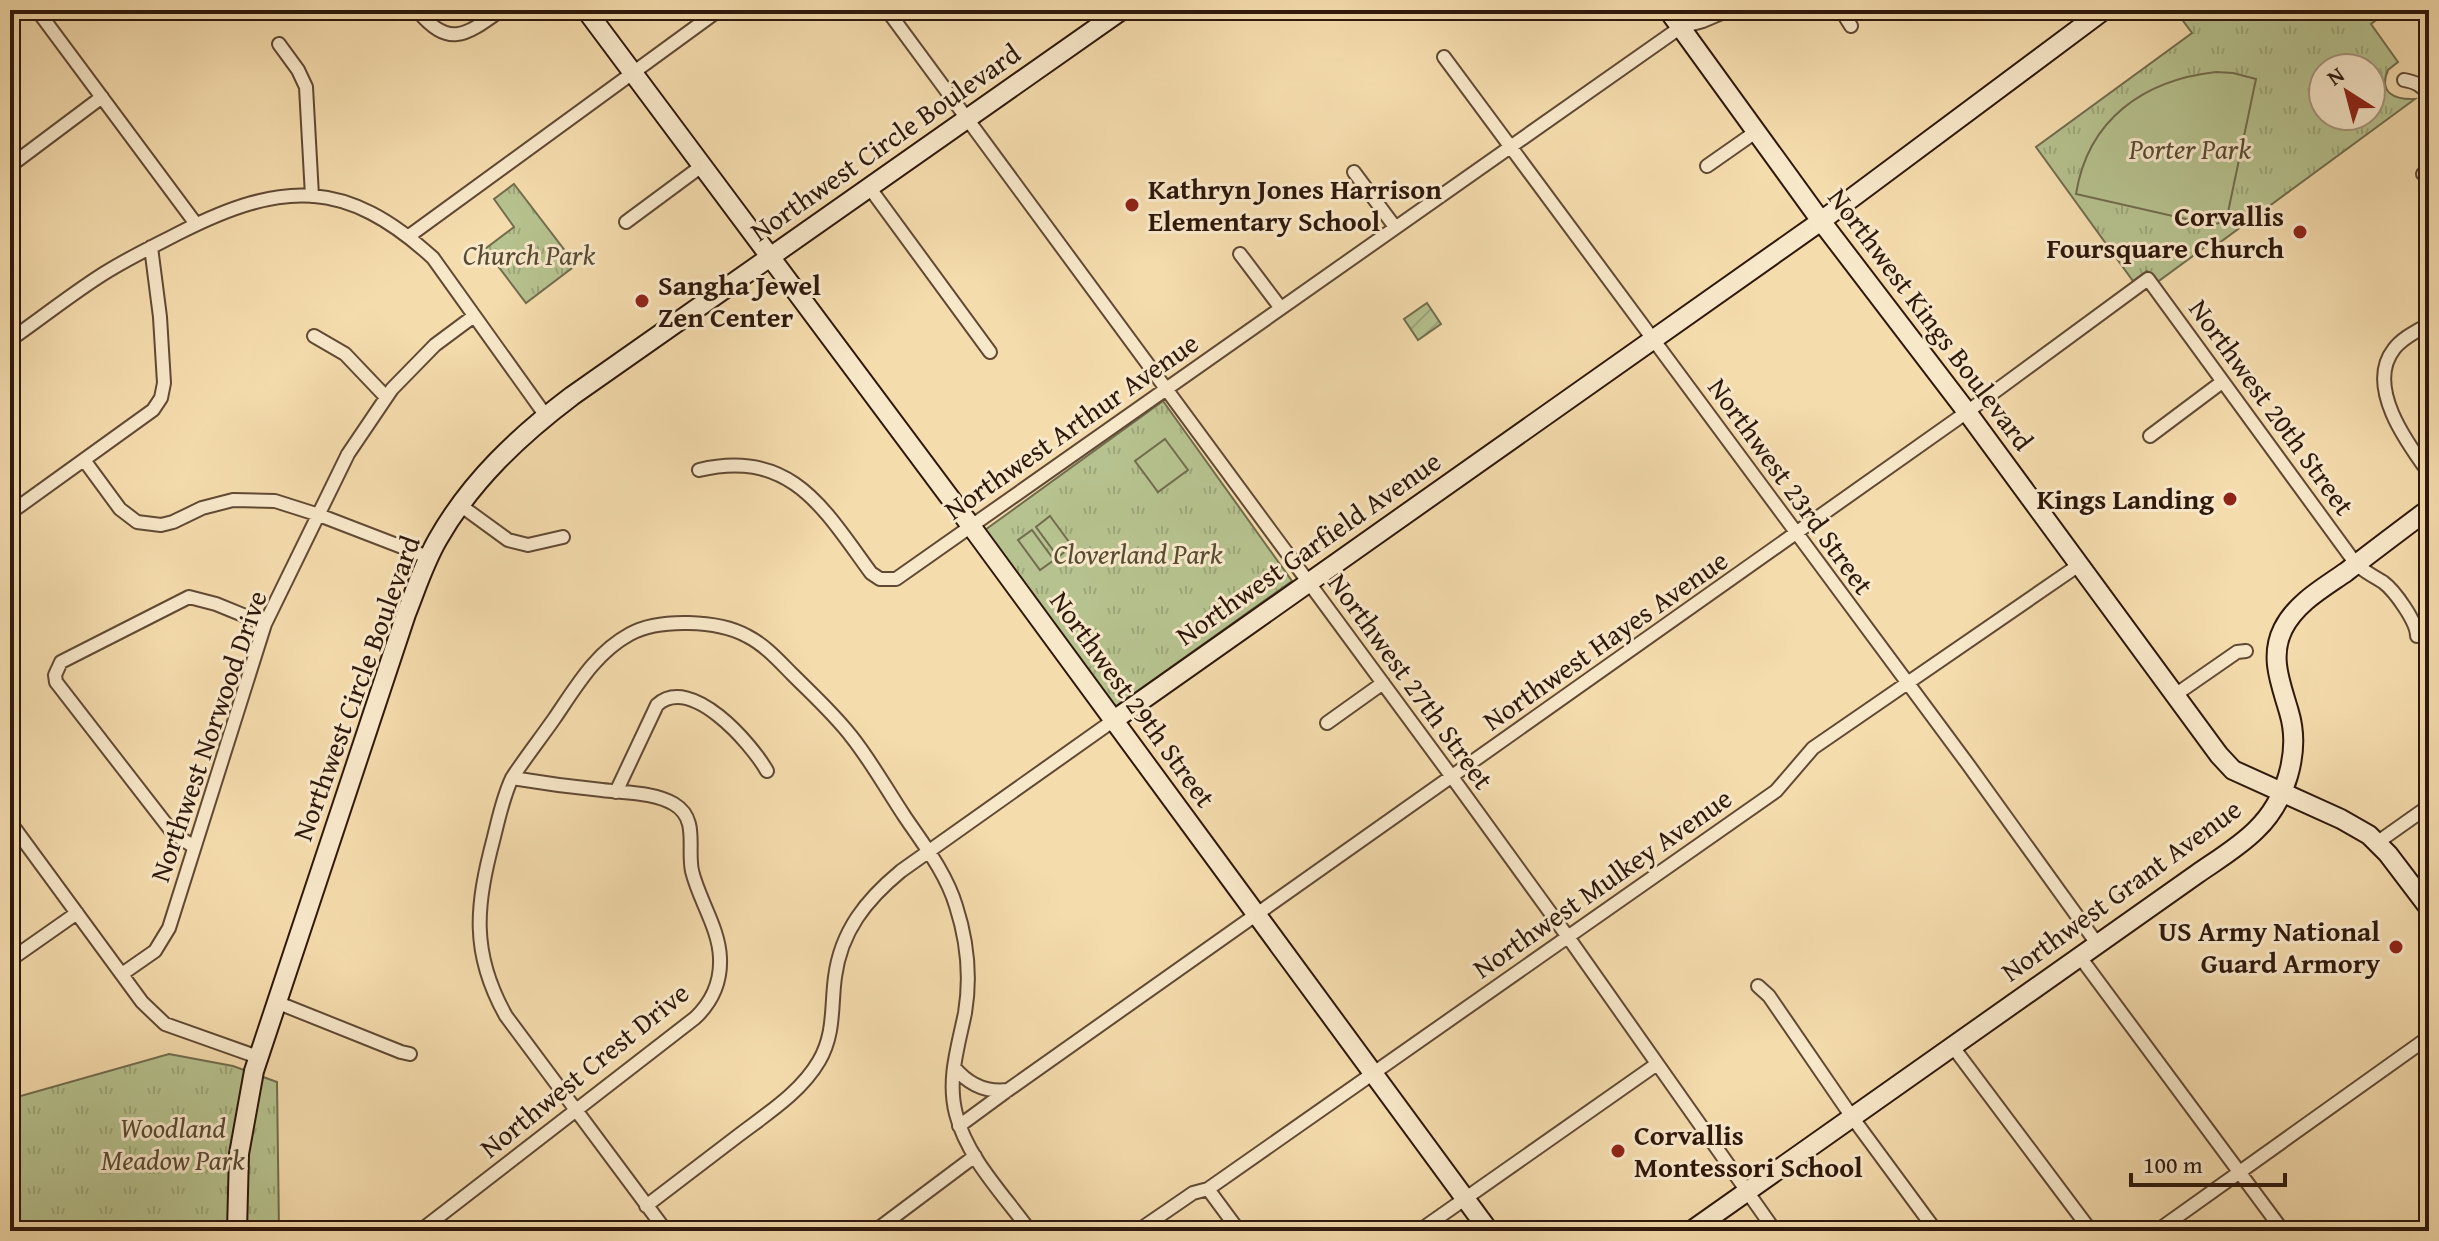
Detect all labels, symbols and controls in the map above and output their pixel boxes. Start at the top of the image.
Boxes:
street label: Northwest Circle Boulevard [741,32,1028,251]
north arrow [2307,52,2387,132]
text: N [2320,58,2351,93]
park label: Porter Park [2128,128,2251,169]
place label: Kathryn Jones Harrison Elementary School [1148,168,1442,241]
street label: Northwest Kings Boulevard [1819,179,2044,459]
place label: Corvallis Foursquare Church [2046,195,2284,268]
marker: Kathryn Jones Harrison Elementary School [1123,196,1141,214]
marker: Corvallis Foursquare Church [2291,223,2309,241]
park label: Church Park [463,234,595,275]
place label: Sangha Jewel Zen Center [658,264,821,337]
street label: Northwest 20th Street [2180,290,2365,524]
marker: Sangha Jewel Zen Center [633,292,651,310]
street label: Northwest Arthur Avenue [935,322,1206,529]
street label: Northwest 23rd Street [1699,369,1884,603]
street label: Northwest Garfield Avenue [1167,440,1449,655]
place label: Kings Landing [2037,478,2214,519]
marker: Kings Landing [2221,490,2239,508]
street label: Northwest Circle Boulevard [281,530,430,846]
park label: Cloverland Park [1053,533,1223,574]
street label: Northwest Hayes Avenue [1474,539,1736,740]
street label: Northwest 27th Street [1319,564,1504,798]
street label: Northwest 29th Street [1041,582,1226,816]
street label: Northwest Norwood Drive [138,585,277,887]
street label: Northwest Mulkey Avenue [1464,777,1740,988]
street label: Northwest Grant Avenue [1992,788,2249,991]
place label: US Army National Guard Armory [2158,910,2381,983]
marker: US Army National Guard Armory [2387,938,2405,956]
street label: Northwest Crest Drive [470,972,697,1167]
park label: Woodland Meadow Park [101,1107,245,1180]
place label: Corvallis Montessori School [1634,1114,1863,1187]
scale bar [2131,1137,2285,1187]
marker: Corvallis Montessori School [1609,1142,1627,1160]
text: 100 m [2143,1147,2203,1182]

